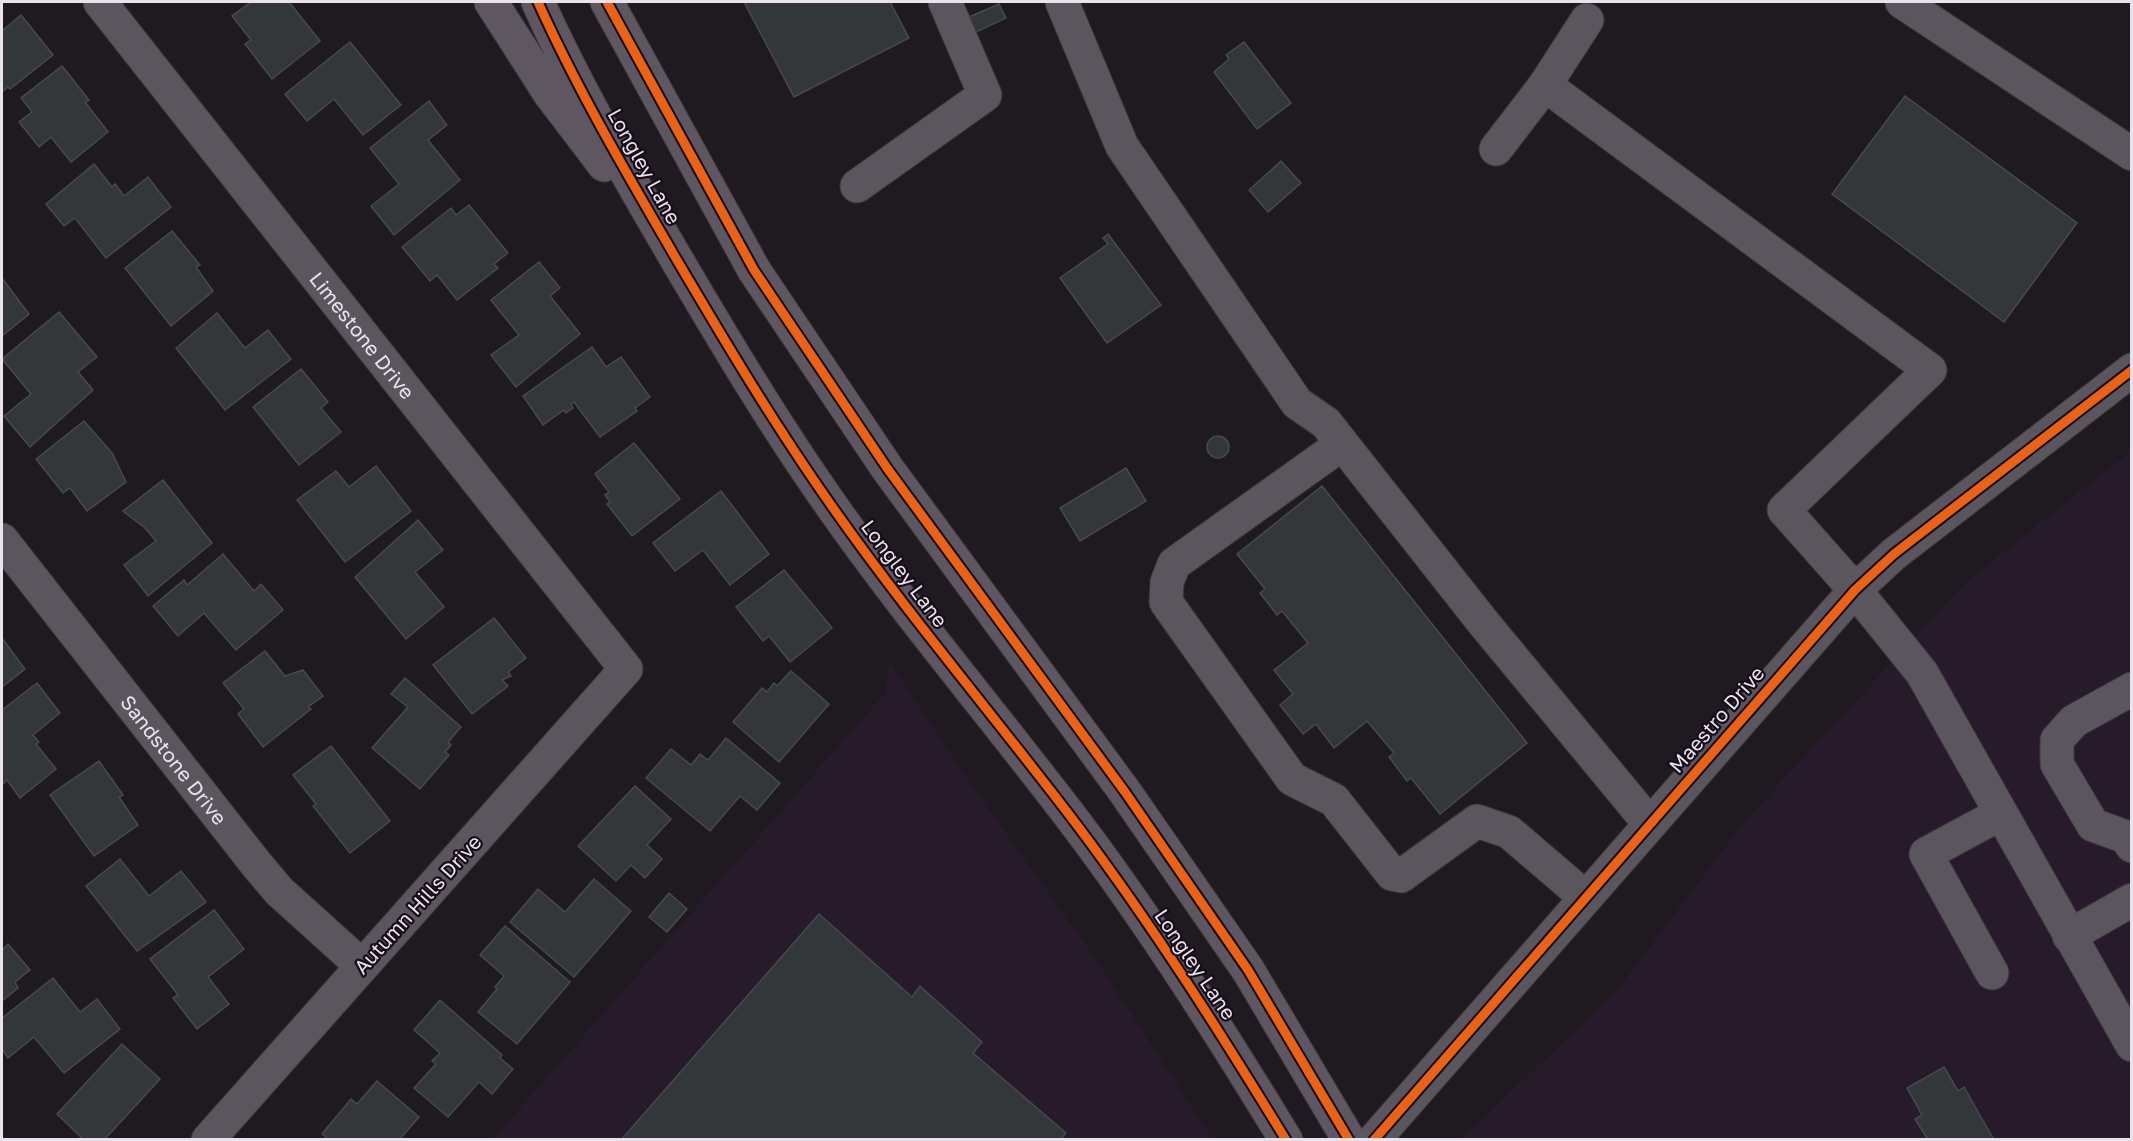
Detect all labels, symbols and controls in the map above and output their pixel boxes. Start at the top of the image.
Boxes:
street label: Longley Lane [603,104,687,228]
street label: Limestone Drive [305,267,420,403]
street label: Longley Lane [857,515,953,631]
street label: Maestro Drive [1663,661,1769,777]
street label: Sandstone Drive [116,690,232,829]
street label: Autumn Hills Drive [348,830,486,978]
street label: Longley Lane [1150,904,1242,1024]

